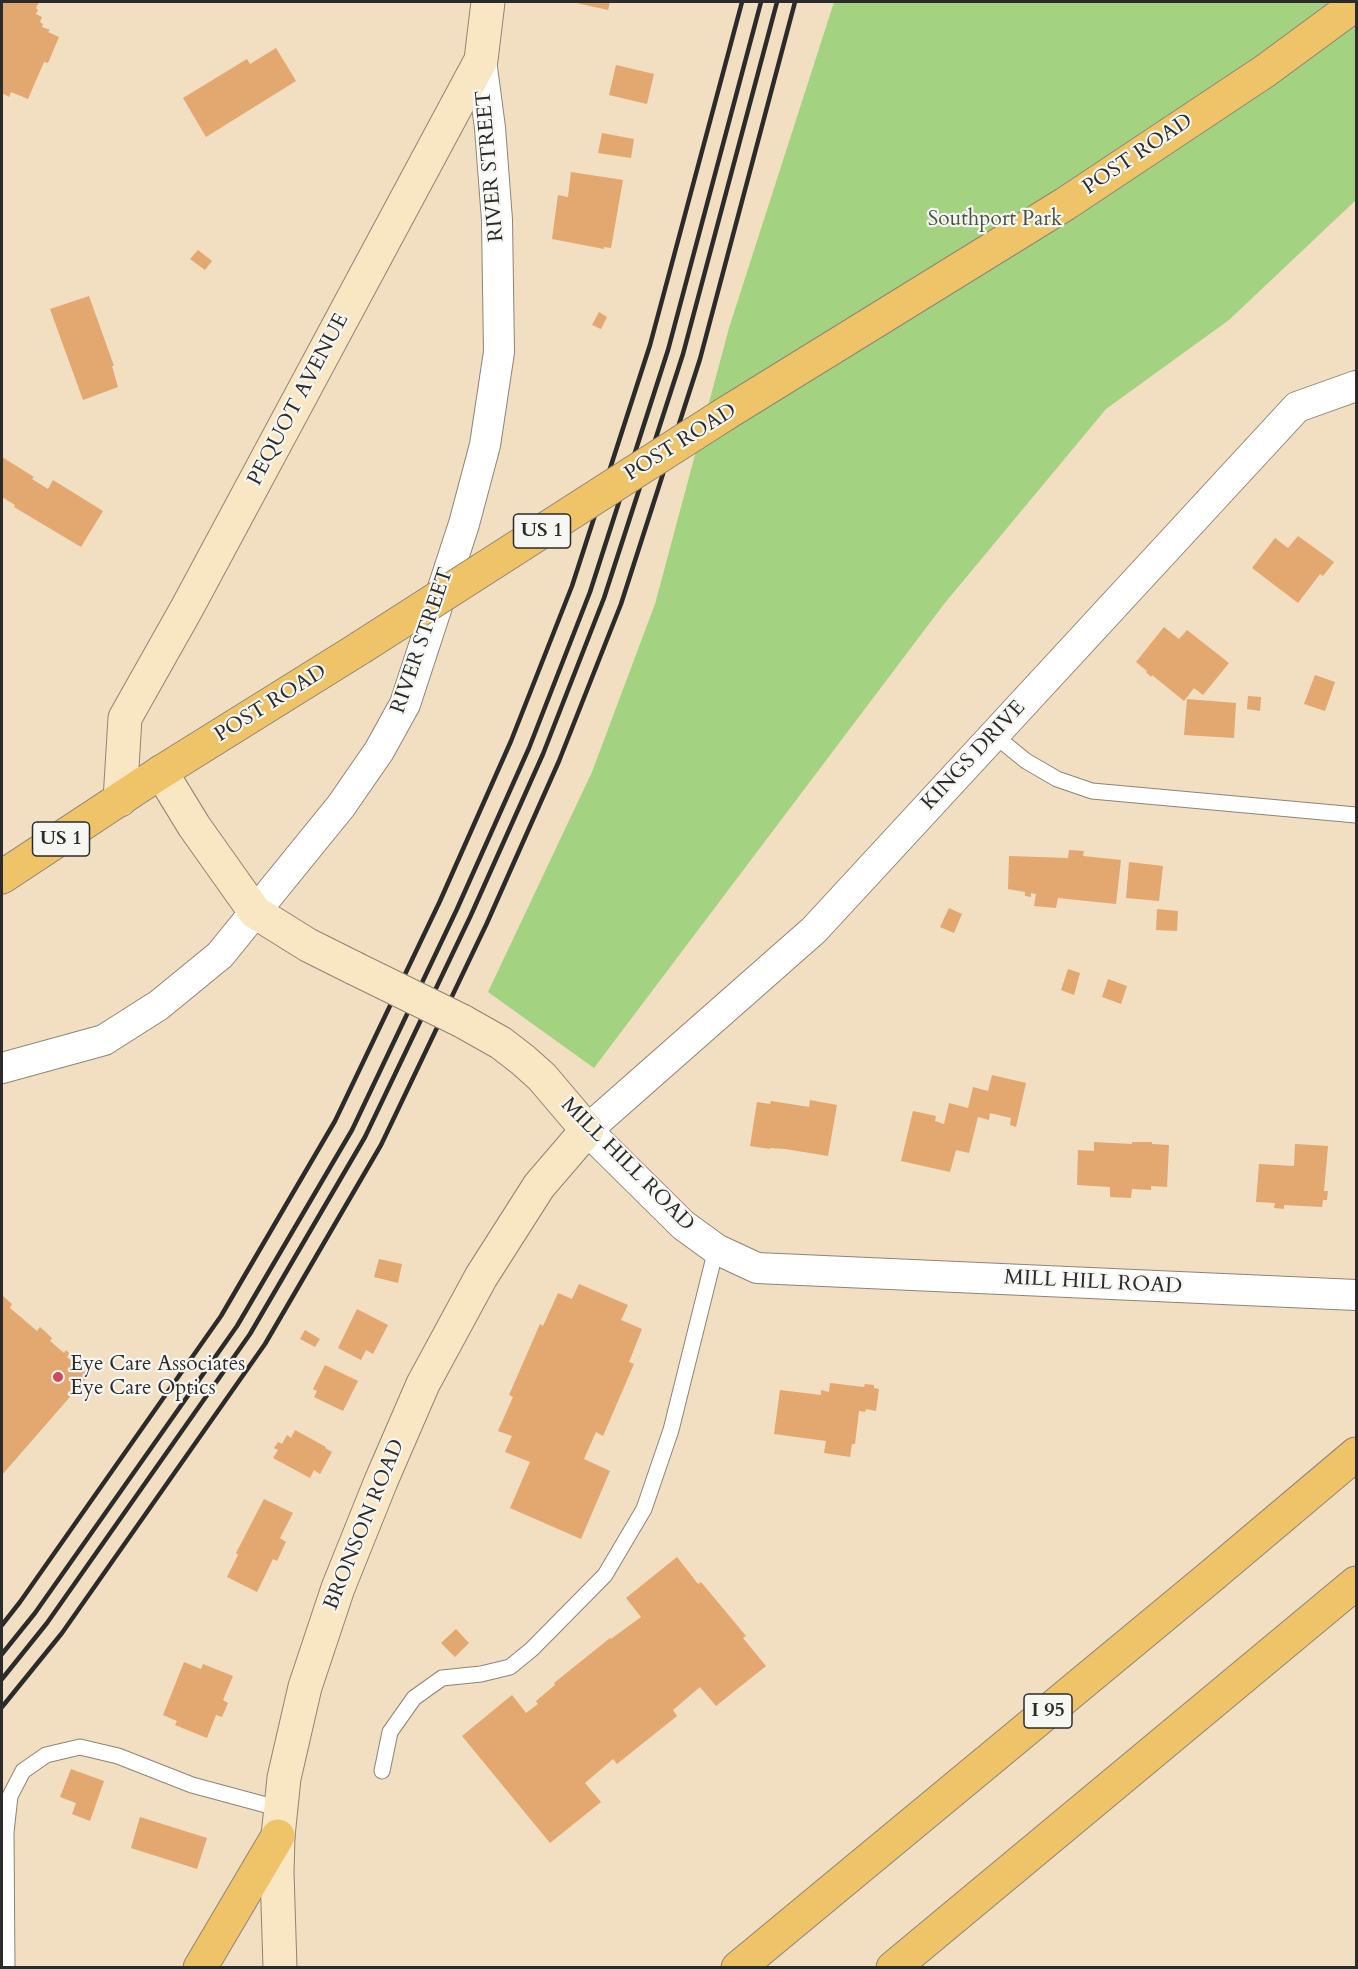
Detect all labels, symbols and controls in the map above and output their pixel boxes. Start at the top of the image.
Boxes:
street label: RIVER STREET [472,89,510,243]
street label: POST ROAD [1078,109,1198,201]
park label: Southport Park [928,207,1062,233]
street label: PEQUOT AVENUE [243,310,355,490]
street label: POST ROAD [621,399,741,487]
road number: US 1 [514,514,570,548]
street label: RIVER STREET [386,565,460,717]
street label: POST ROAD [211,660,331,748]
street label: KINGS DRIVE [917,696,1031,816]
road number: US 1 [32,822,90,856]
street label: MILL HILL ROAD [555,1093,699,1237]
street label: MILL HILL ROAD [1003,1266,1183,1300]
place label: Eye Care Associates Eye Care Optics [70,1352,245,1402]
marker: Eye Care Associates Eye Care Optics [51,1370,65,1384]
street label: BRONSON ROAD [319,1436,411,1614]
road number: I 95 [1024,1694,1072,1728]

